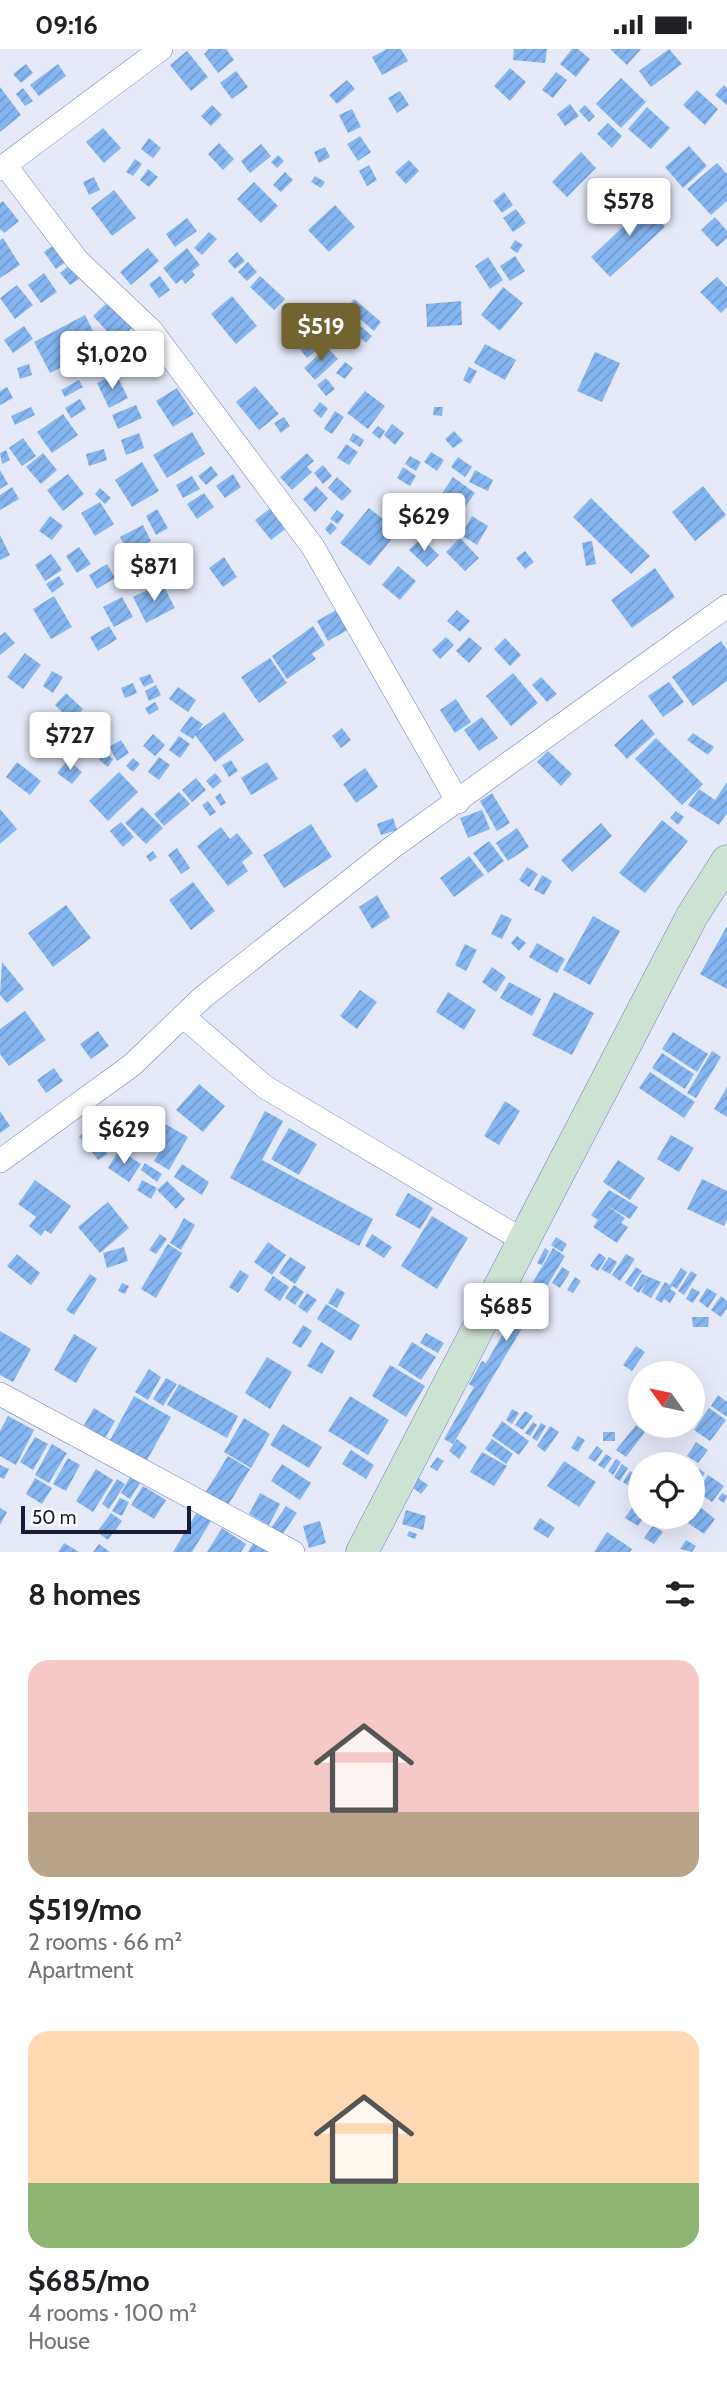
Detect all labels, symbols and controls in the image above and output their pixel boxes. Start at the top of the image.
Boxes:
text: 09:16 [35,9,98,41]
pin: $578 [588,179,670,238]
text: $578 [603,187,655,215]
pin: $519 [280,303,362,363]
text: $519 [297,312,345,340]
pin: $1,020 [55,331,169,391]
text: $1,020 [76,340,148,368]
pin: $629 [383,493,465,553]
text: $629 [398,502,450,530]
pin: $871 [113,543,195,603]
text: $871 [130,552,178,580]
pin: $727 [29,713,111,772]
text: $727 [46,721,94,749]
pin: $629 [83,1107,165,1166]
text: $629 [98,1115,150,1143]
pin: $685 [465,1283,547,1343]
text: $685 [480,1292,532,1320]
north arrow [628,1361,705,1439]
map controls [628,1361,705,1529]
button: locate [628,1452,705,1529]
scale bar [21,1503,191,1535]
text: 50 m [32,1506,76,1529]
icon: filters [661,1575,699,1613]
text: 8 homes [28,1576,141,1613]
icon: home [301,1705,427,1831]
text: $519/mo [28,1891,142,1928]
text: 2 rooms · 66 m² [28,1928,182,1956]
text: Apartment [28,1956,133,1984]
icon: home [301,2076,427,2202]
text: $685/mo [28,2262,150,2299]
text: 4 rooms · 100 m² [28,2299,197,2327]
text: House [28,2327,90,2355]

